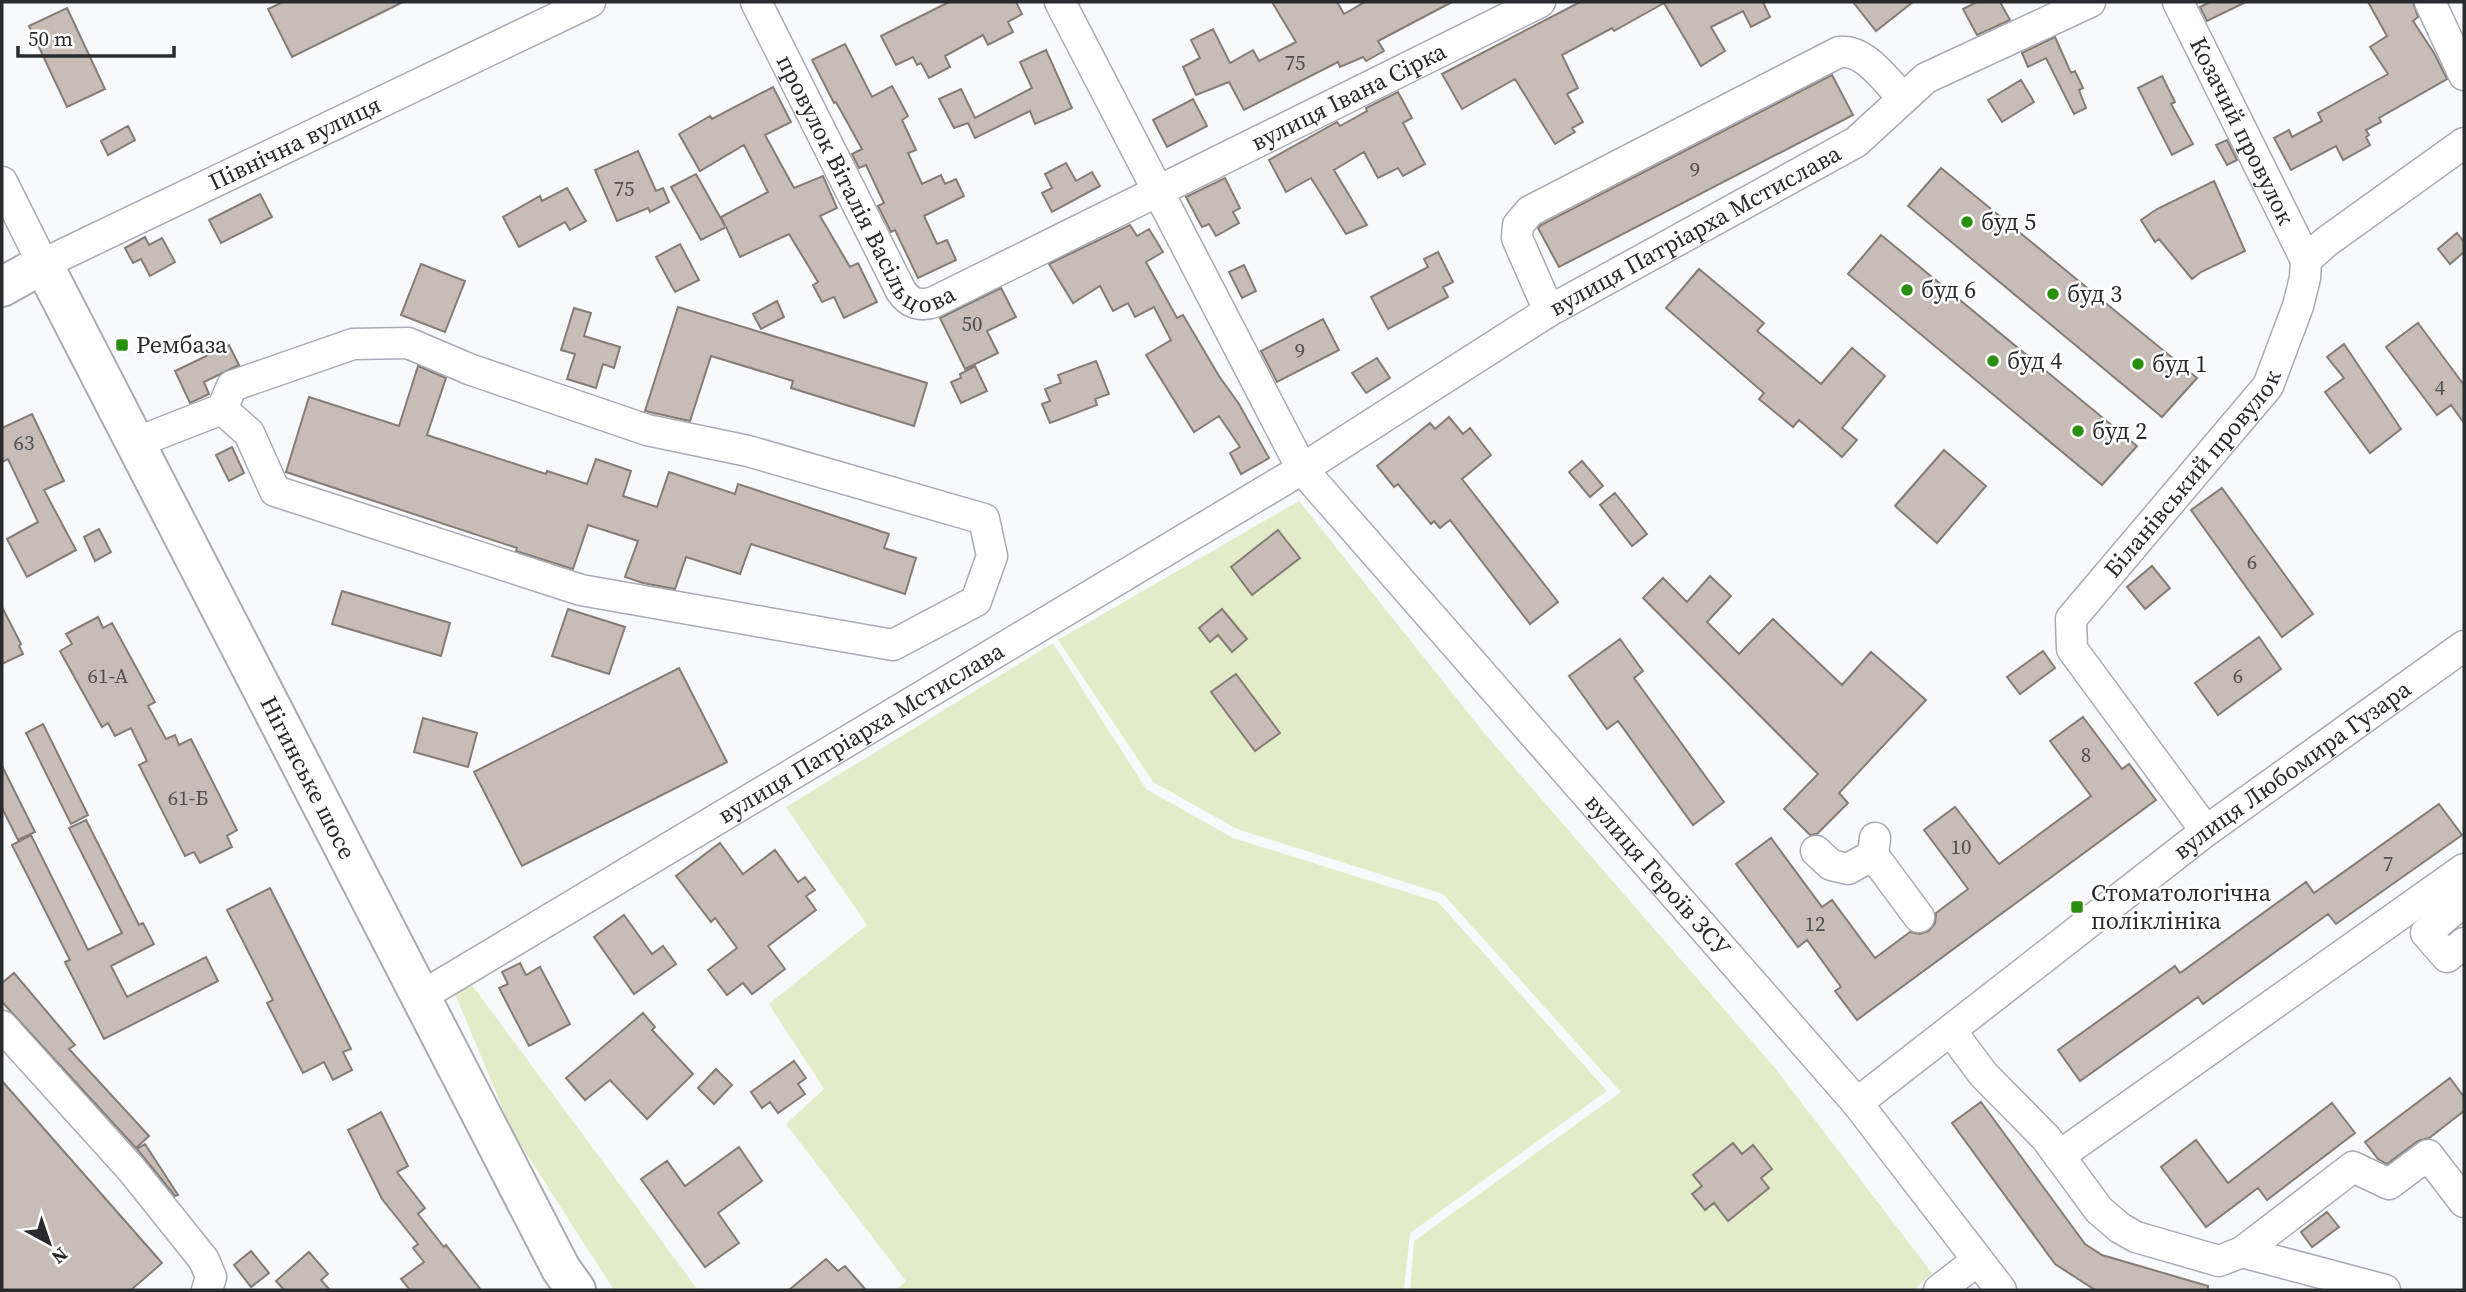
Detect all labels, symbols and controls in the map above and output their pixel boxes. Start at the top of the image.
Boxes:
scale bar [18,14,173,58]
text: 50 m [28,24,73,53]
street label: Козачий провулок [2182,31,2303,230]
street label: вулиця Івана Сірка [1245,34,1452,159]
house number: 75 [1285,48,1306,77]
street label: провулок Віталія Васільцова [769,49,961,320]
street label: Північна вулиця [203,88,386,198]
street label: вулиця Патріарха Мстислава [1543,136,1847,324]
house number: 9 [1690,155,1700,184]
house number: 75 [614,174,635,203]
place label: буд 5 [1981,205,2036,238]
marker: буд 5 [1959,214,1975,230]
place label: буд 6 [1921,273,1976,306]
place label: буд 3 [2067,277,2122,310]
marker: буд 6 [1899,282,1915,298]
marker: буд 3 [2045,286,2061,302]
house number: 50 [962,309,983,338]
place label: Рембаза [136,328,228,361]
house number: 9 [1295,336,1305,365]
marker: Рембаза [114,337,130,353]
place label: буд 4 [2007,344,2062,377]
place label: буд 1 [2152,347,2207,380]
marker: буд 4 [1985,353,2001,369]
marker: буд 1 [2130,356,2146,372]
street label: Біланівський провулок [2096,365,2289,584]
house number: 4 [2435,373,2446,402]
place label: буд 2 [2092,414,2147,447]
marker: буд 2 [2070,423,2086,439]
house number: 63 [14,428,35,457]
house number: 6 [2247,547,2257,576]
street label: вулиця Патріарха Мстислава [711,634,1011,831]
house number: 61-А [88,661,128,690]
house number: 6 [2233,661,2243,690]
street label: вулиця Любомира Гузара [2166,672,2418,867]
street label: Нігинське шосе [253,690,364,865]
house number: 8 [2081,740,2091,769]
house number: 61-Б [168,783,208,812]
street label: вулиця Героїв ЗСУ [1578,786,1738,964]
house number: 10 [1951,832,1972,861]
house number: 7 [2383,849,2393,878]
place label: Стоматологічна поліклініка [2091,876,2272,937]
marker: Стоматологічна поліклініка [2069,899,2085,915]
house number: 12 [1805,909,1826,938]
north arrow [14,1208,84,1278]
text: N [46,1242,74,1271]

